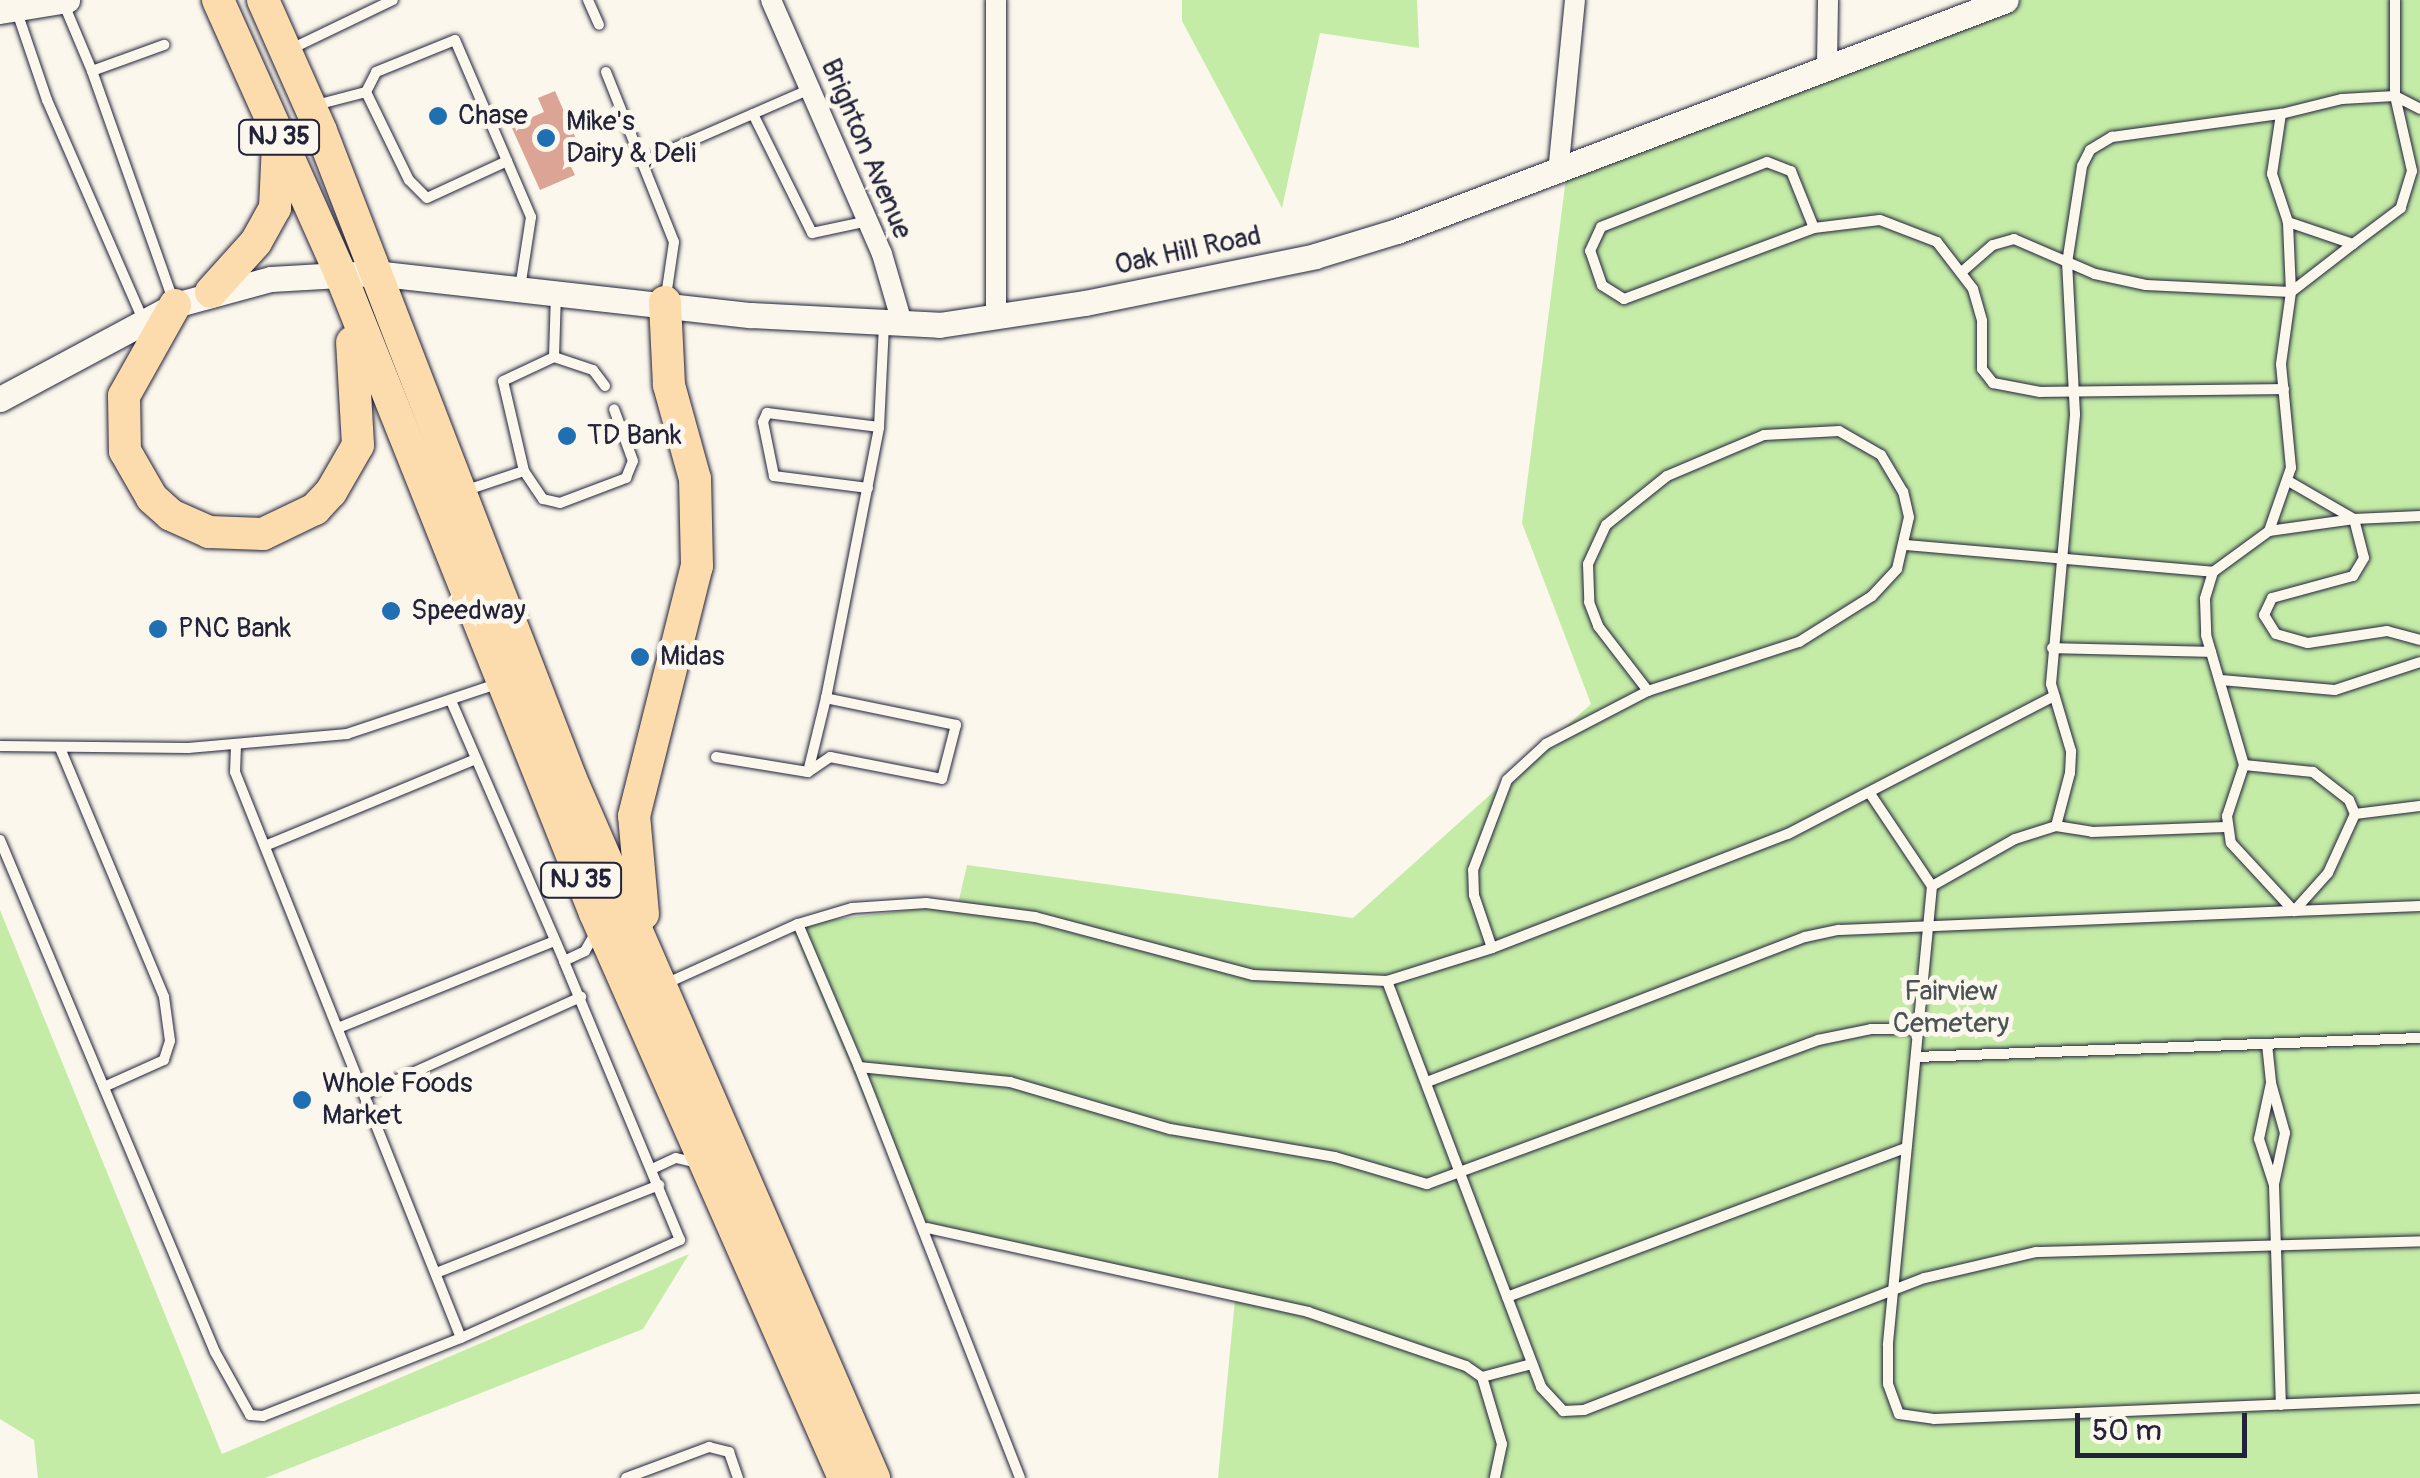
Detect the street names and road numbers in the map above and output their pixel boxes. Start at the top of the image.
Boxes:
street label: Brighton Avenue [813,54,919,244]
road number: NJ 35 [236,117,322,157]
street label: Oak Hill Road [1112,219,1264,283]
road number: NJ 35 [538,860,624,900]

